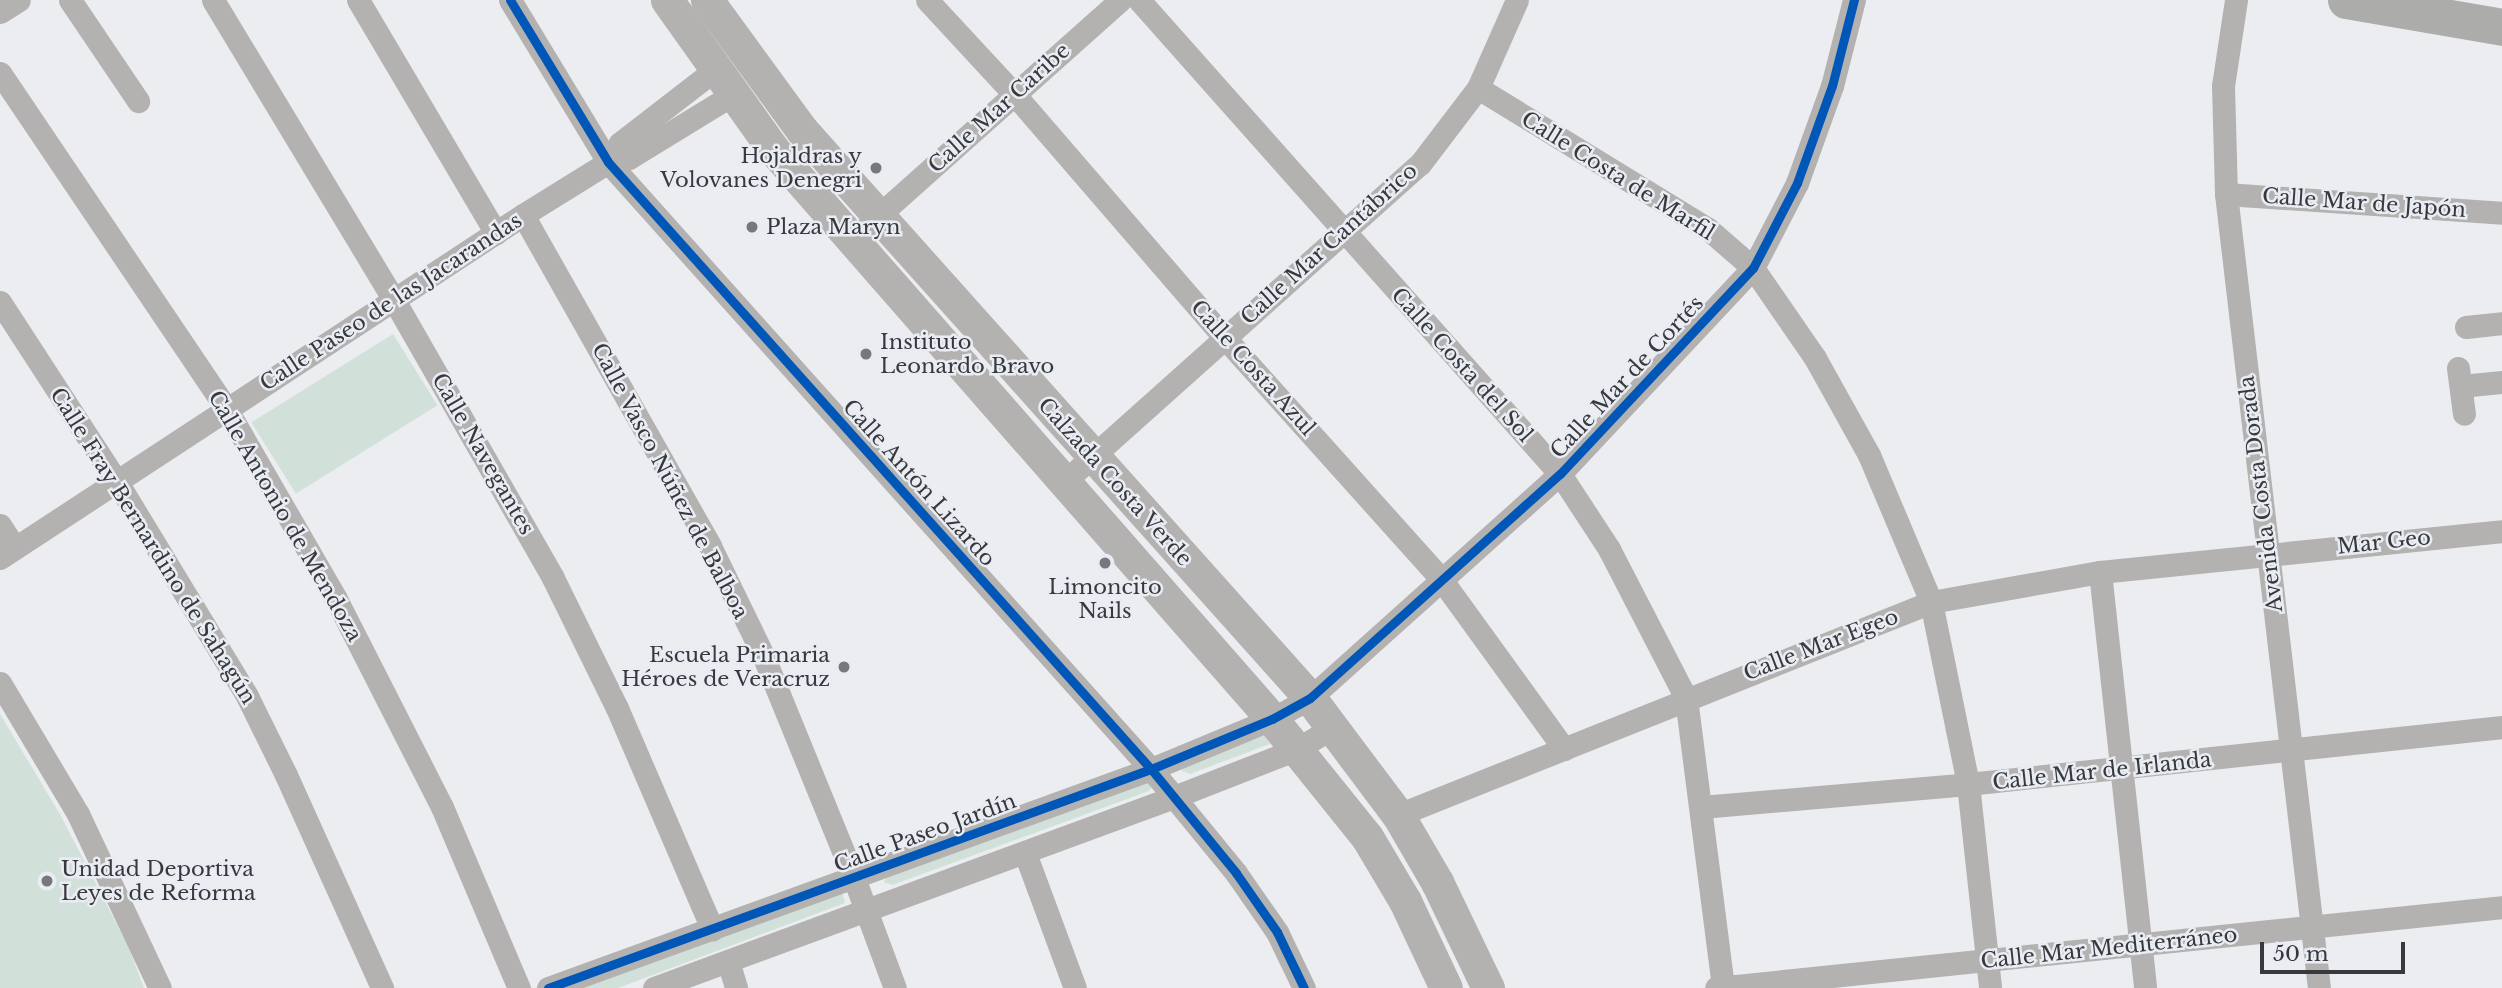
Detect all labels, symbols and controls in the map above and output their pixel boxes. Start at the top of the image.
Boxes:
street label: Calle Mar Caribe [923,38,1075,178]
street label: Calle Costa de Marfil [1517,106,1719,246]
place label: Hojaldras y Volovanes Denegri [660,143,862,193]
street label: Calle Mar Cantábrico [1235,158,1423,330]
marker: Hojaldras y Volovanes Denegri [868,160,884,176]
street label: Calle Mar de Japón [2261,183,2467,223]
street label: Calle Paseo de las Jacarandas [255,208,527,396]
place label: Plaza Maryn [766,214,901,240]
marker: Plaza Maryn [744,219,760,235]
street label: Calle Costa del Sol [1386,283,1538,447]
street label: Calle Mar de Cortés [1545,290,1709,464]
street label: Calle Costa Azul [1185,295,1321,441]
place label: Instituto Leonardo Bravo [880,329,1054,379]
street label: Calle Vasco Núñez de Balboa [586,338,754,624]
marker: Instituto Leonardo Bravo [858,346,874,362]
street label: Calle Navegantes [427,369,539,539]
street label: Avenida Costa Dorada [2234,374,2288,614]
street label: Calle Fray Bernardino de Sahagún [45,383,261,709]
street label: Calle Antonio de Mendoza [203,386,367,646]
street label: Calzada Costa Verde [1032,392,1198,572]
street label: Calle Antón Lizardo [837,394,1001,572]
street label: Mar Geo [2336,525,2432,559]
marker: Limoncito Nails [1097,555,1113,571]
place label: Limoncito Nails [1048,574,1162,624]
street label: Calle Mar Egeo [1740,604,1902,686]
place label: Escuela Primaria Héroes de Veracruz [620,642,830,692]
marker: Escuela Primaria Héroes de Veracruz [836,659,852,675]
street label: Calle Mar de Irlanda [1991,747,2213,795]
street label: Calle Paseo Jardín [830,788,1020,878]
place label: Unidad Deportiva Leyes de Reforma [61,856,256,906]
marker: Unidad Deportiva Leyes de Reforma [39,873,55,889]
street label: Calle Mar Mediterráneo [1979,922,2239,974]
scale bar [2264,928,2409,972]
text: 50 m [2273,941,2328,967]

